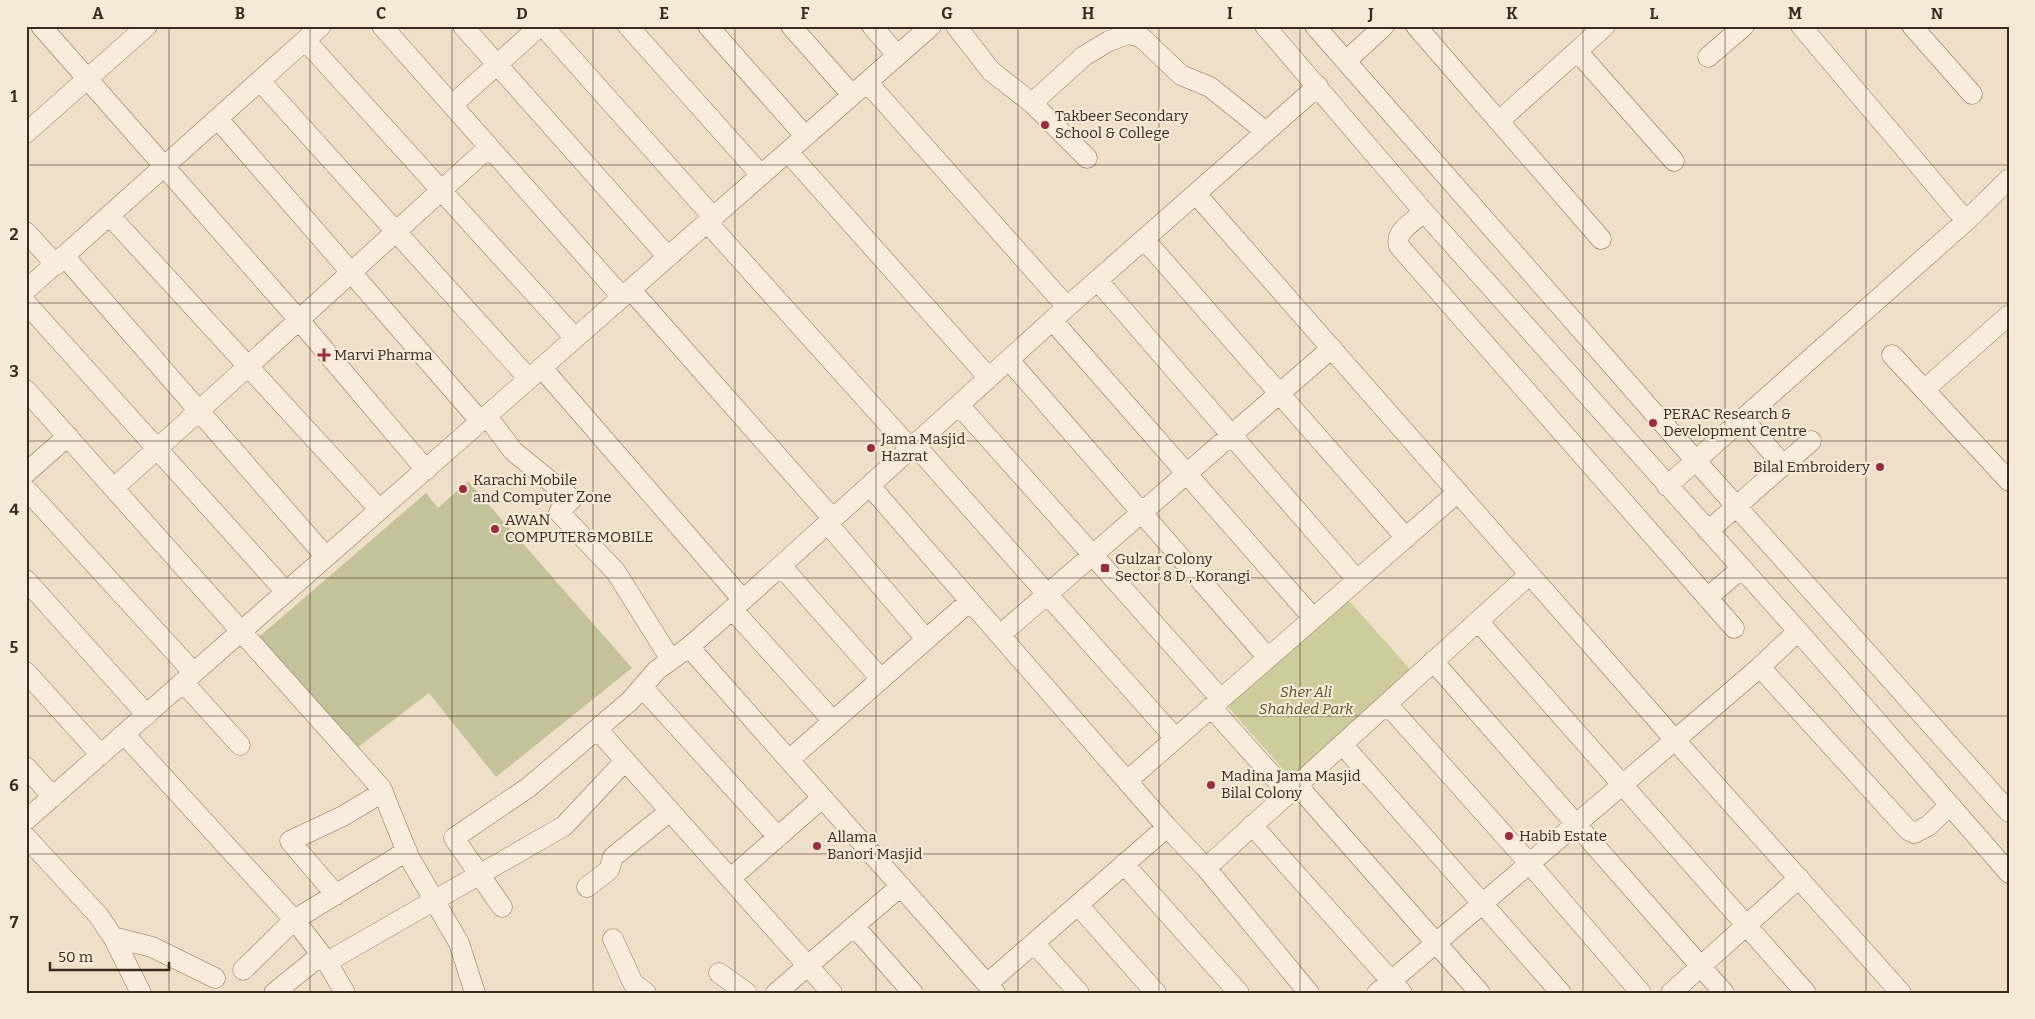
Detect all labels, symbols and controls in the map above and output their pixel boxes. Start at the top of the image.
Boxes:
text: A [92,4,104,23]
text: B [235,4,245,23]
text: C [376,4,386,23]
text: D [516,4,528,23]
text: E [659,4,669,23]
text: F [801,4,810,23]
text: G [941,4,953,23]
text: H [1082,4,1095,23]
text: I [1227,4,1233,23]
text: J [1367,4,1374,23]
text: K [1506,4,1518,23]
text: L [1650,4,1659,23]
text: M [1788,4,1802,23]
text: N [1931,4,1943,23]
text: 1 [11,87,18,106]
place label: Takbeer Secondary School & College [1055,107,1188,142]
marker: Takbeer Secondary School & College [1039,119,1051,131]
text: 2 [9,225,19,244]
place label: Marvi Pharma [334,346,433,364]
marker: Marvi Pharma [318,349,330,361]
text: 3 [9,362,19,381]
place label: PERAC Research & Development Centre [1663,405,1807,440]
marker: PERAC Research & Development Centre [1647,417,1659,429]
place label: Jama Masjid Hazrat [880,430,965,465]
marker: Jama Masjid Hazrat [865,442,877,454]
place label: Bilal Embroidery [1753,458,1870,476]
marker: Bilal Embroidery [1874,461,1886,473]
place label: Karachi Mobile and Computer Zone [473,471,612,506]
marker: Karachi Mobile and Computer Zone [457,483,469,495]
text: 4 [9,500,19,519]
place label: AWAN COMPUTER&MOBILE [505,511,653,546]
marker: AWAN COMPUTER&MOBILE [489,523,501,535]
place label: Gulzar Colony Sector 8 D , Korangi [1115,550,1251,585]
marker: Gulzar Colony Sector 8 D , Korangi [1099,562,1111,574]
text: 5 [10,638,19,657]
park label: Sher Ali Shahded Park [1259,683,1354,718]
place label: Madina Jama Masjid Bilal Colony [1221,767,1361,802]
text: 6 [9,776,19,795]
marker: Madina Jama Masjid Bilal Colony [1205,779,1217,791]
place label: Habib Estate [1519,827,1607,845]
place label: Allama Banori Masjid [827,828,923,863]
marker: Habib Estate [1503,830,1515,842]
marker: Allama Banori Masjid [811,840,823,852]
text: 7 [10,913,19,932]
scale bar [50,939,169,971]
text: 50 m [58,948,94,966]

